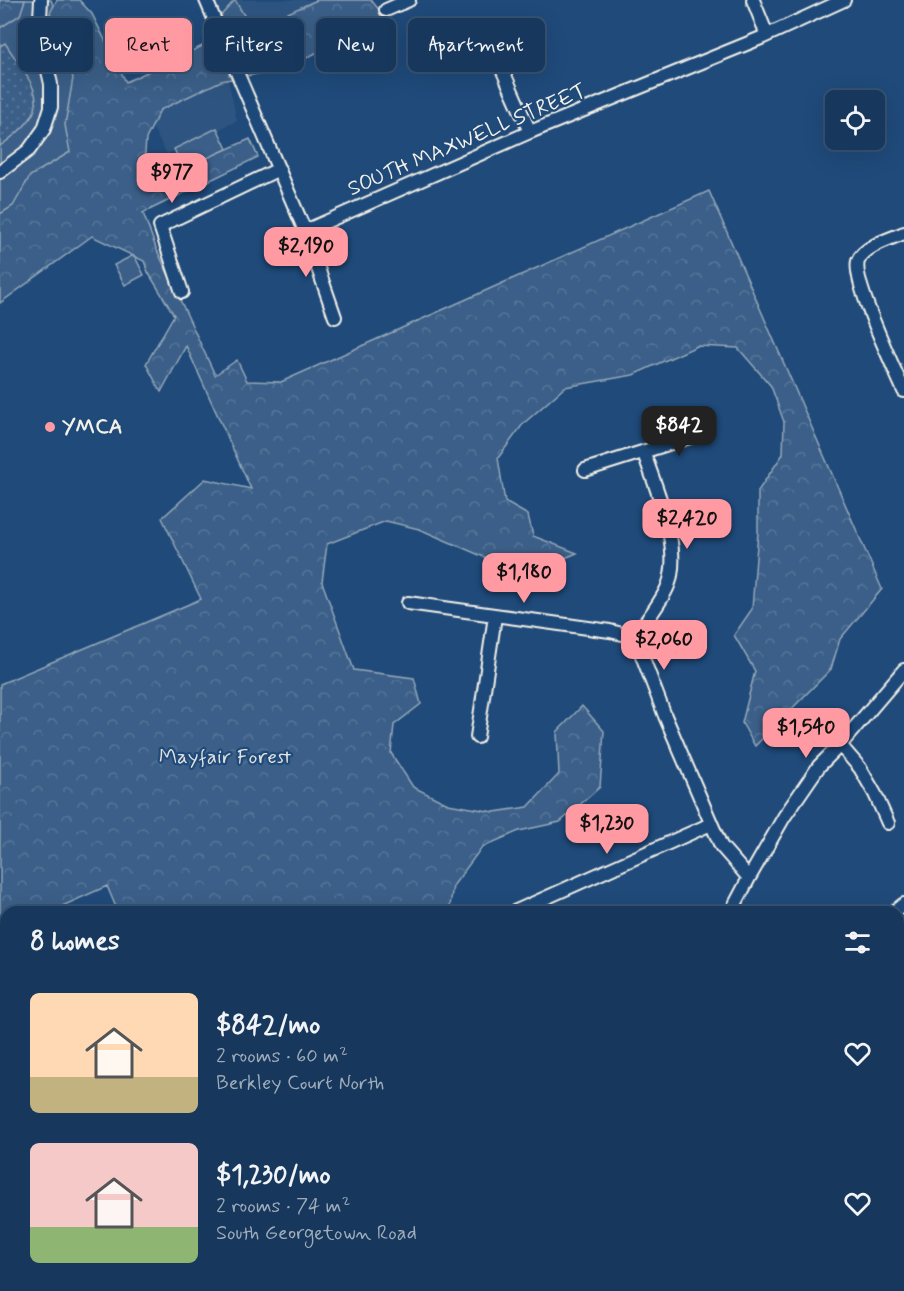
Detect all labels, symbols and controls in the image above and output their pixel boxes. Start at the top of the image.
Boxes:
chip: Buy [18,18,93,72]
chip: Rent [105,18,192,72]
chip: Filters [204,18,304,72]
chip: New [316,18,396,72]
chip: Apartment [408,18,545,72]
street label: SOUTH MAXWELL STREET [343,77,591,203]
map controls [825,90,885,150]
button: locate [825,90,885,150]
pin: $977 [136,153,208,204]
text: $977 [151,159,193,186]
pin: $2,190 [257,227,355,278]
text: $2,190 [278,233,334,260]
pin: $842 [643,406,715,457]
text: $842 [655,412,703,439]
place label: YMCA [62,413,122,441]
marker: YMCA [43,420,57,434]
pin: $2,420 [638,499,736,550]
text: $2,420 [656,505,718,532]
pin: $1,180 [475,553,573,604]
text: $1,180 [496,559,552,586]
pin: $2,060 [615,620,713,671]
text: $2,060 [635,626,693,653]
pin: $1,540 [757,708,855,759]
text: $1,540 [777,714,835,741]
park label: Mayfair Forest [159,743,292,771]
pin: $1,230 [558,804,656,855]
text: $1,230 [580,810,634,837]
text: 8 homes [30,925,120,959]
icon: filters [841,926,874,959]
text: $842/mo [216,1009,320,1043]
icon: home [78,1017,150,1089]
icon: heart [841,1037,874,1070]
text: 2 rooms · 60 m² [216,1043,348,1070]
text: Berkley Court North [216,1070,384,1097]
text: $1,230/mo [216,1159,331,1193]
icon: home [78,1167,150,1239]
icon: heart [841,1187,874,1220]
text: 2 rooms · 74 m² [216,1193,350,1220]
text: South Georgetown Road [216,1220,417,1247]

